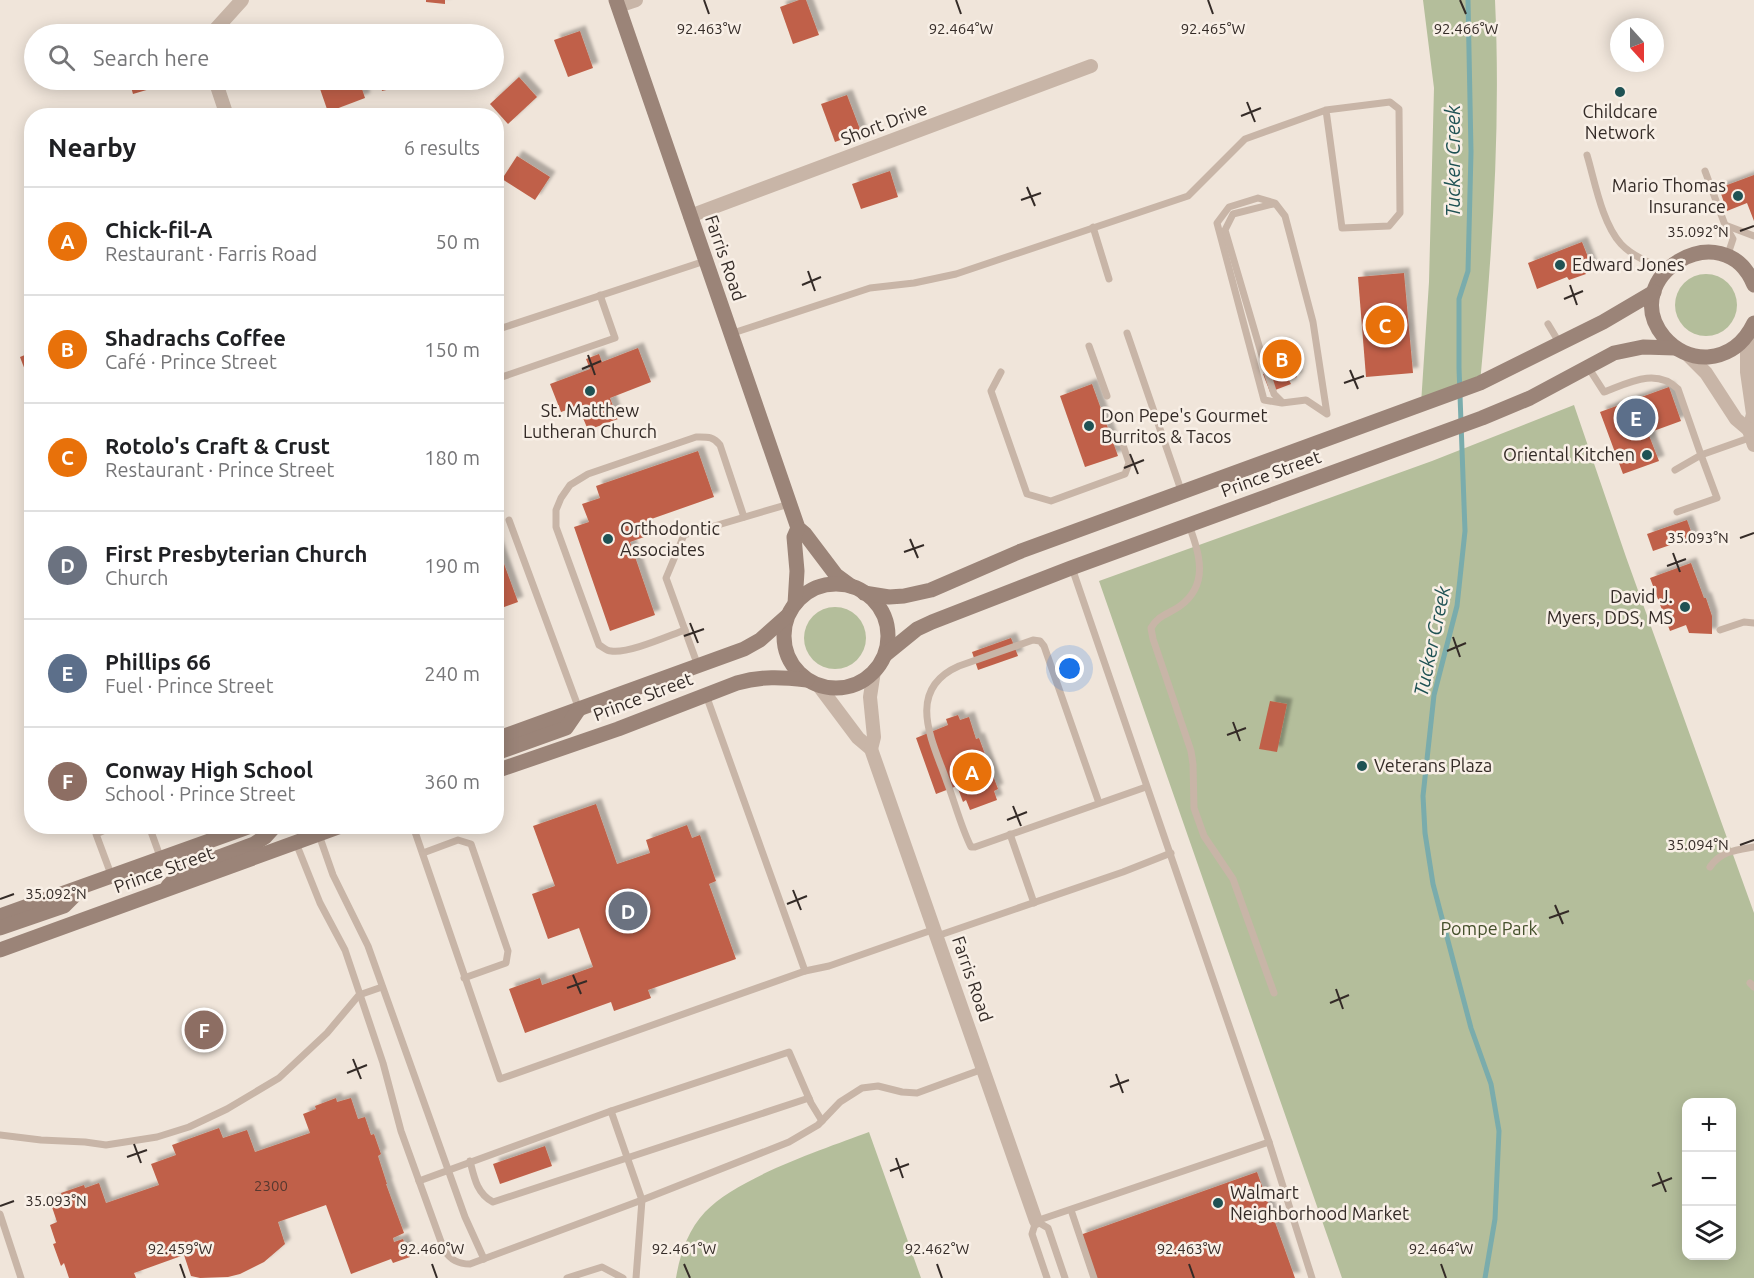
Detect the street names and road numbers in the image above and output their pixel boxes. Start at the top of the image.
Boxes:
street label: Short Drive [838,97,930,149]
street label: Farris Road [702,212,750,303]
street label: Prince Street [1218,446,1323,500]
street label: Prince Street [590,668,695,724]
street label: Prince Street [111,842,216,896]
street label: Farris Road [949,933,997,1024]

